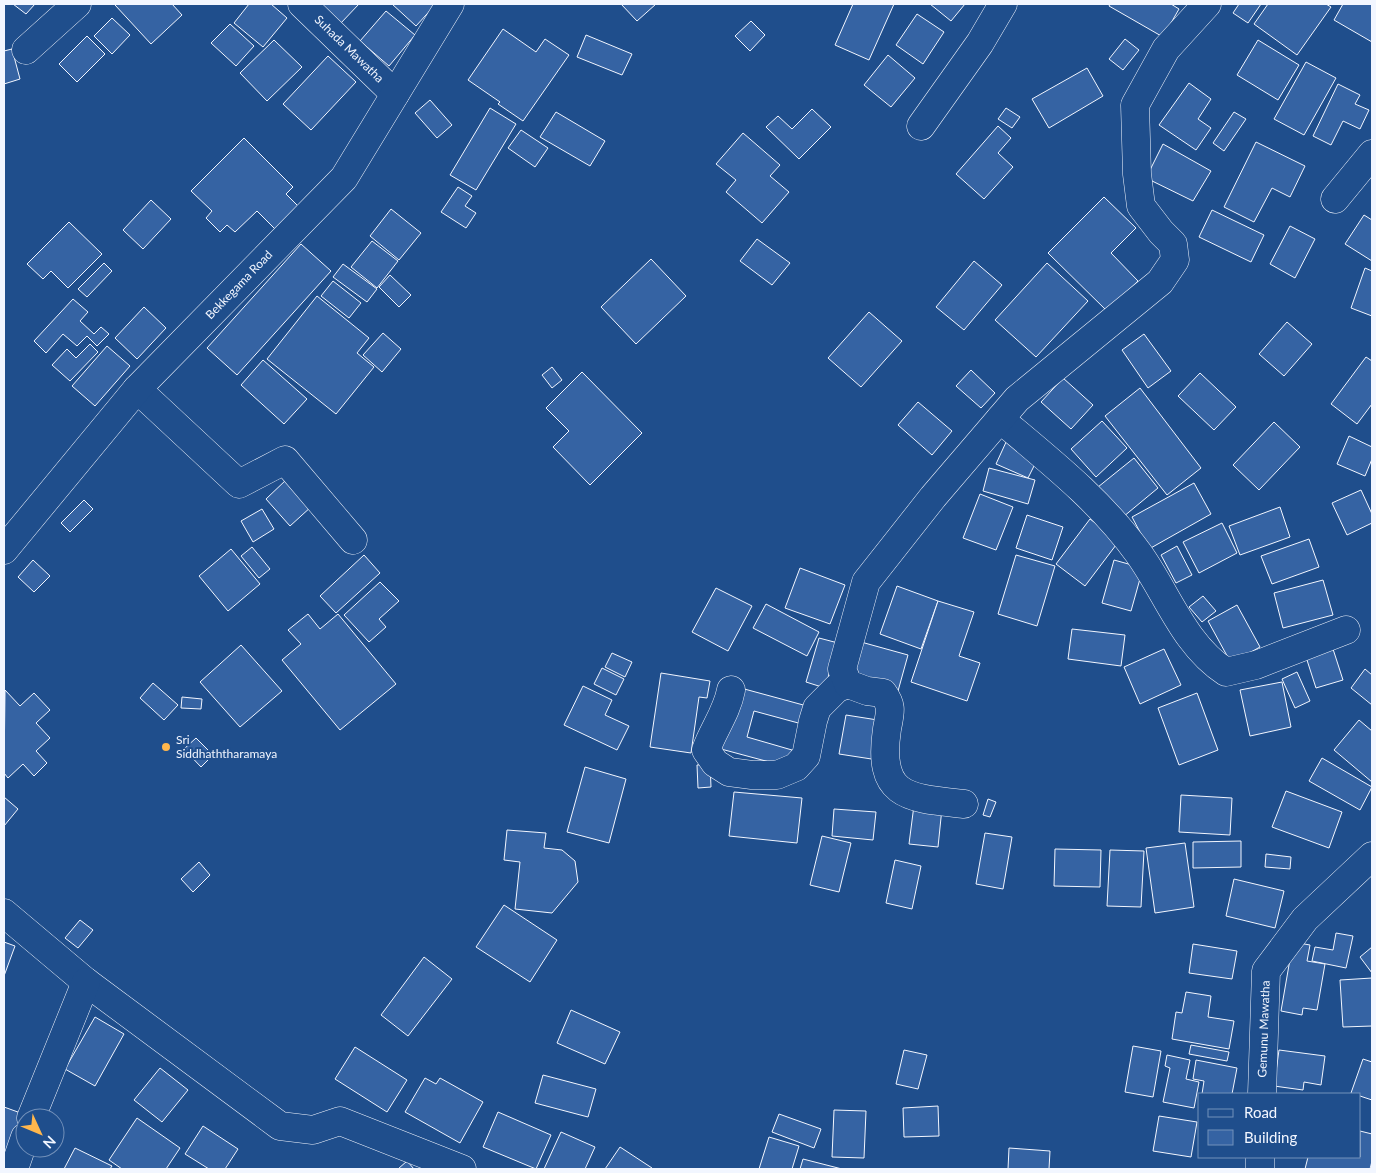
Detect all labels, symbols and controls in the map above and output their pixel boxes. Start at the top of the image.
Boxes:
street label: Suhada Mawatha [312,12,387,86]
street label: Bekkegama Road [202,247,275,322]
place label: Sri Siddhaththaramaya [176,732,277,761]
marker: Sri Siddhaththaramaya [160,741,172,753]
street label: Gemunu Mawatha [1254,980,1273,1078]
legend [1198,1093,1361,1158]
text: Road [1244,1103,1277,1121]
north arrow [15,1108,65,1158]
text: Building [1244,1128,1297,1146]
text: N [40,1133,60,1152]

